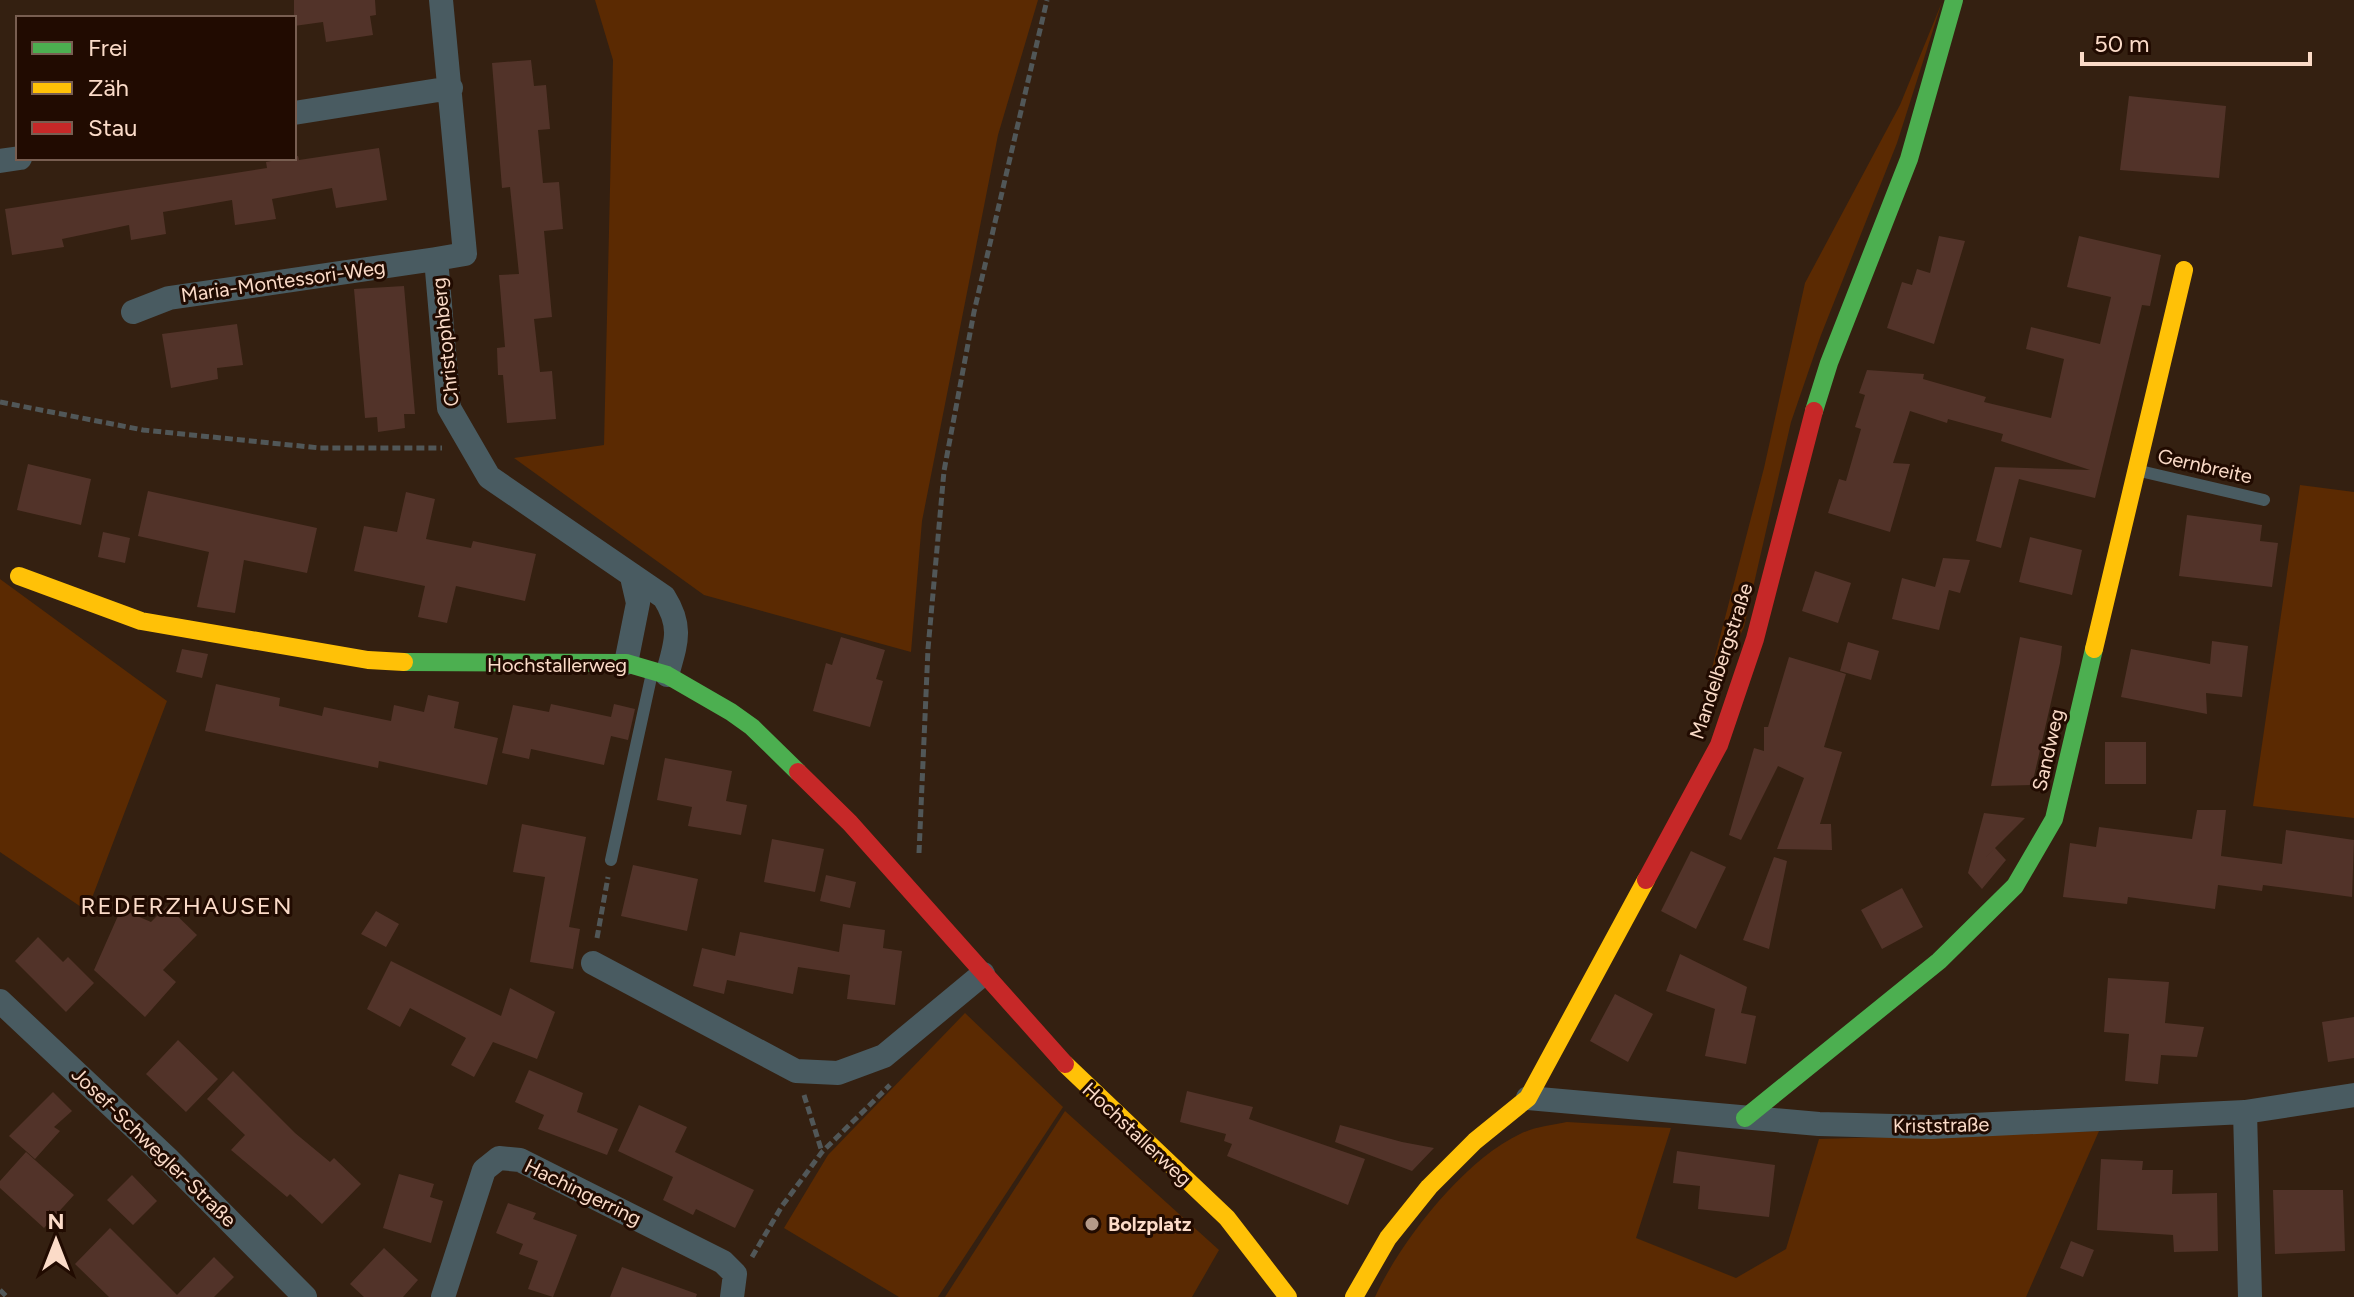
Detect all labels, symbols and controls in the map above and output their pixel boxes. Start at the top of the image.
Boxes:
legend [16,16,296,160]
scale bar [2082,16,2310,66]
text: 50 m [2094,29,2150,58]
text: Frei [88,33,128,62]
text: Zäh [88,73,129,102]
text: Stau [88,113,137,142]
street label: Maria-Montessori-Weg [179,255,387,307]
street label: Christophberg [426,276,464,408]
street label: Gernbreite [2155,443,2255,489]
street label: Mandelbergstraße [1684,580,1758,742]
street label: Hochstallerweg [487,653,627,677]
street label: Sandweg [2027,707,2069,793]
district label: REDERZHAUSEN [80,891,294,920]
street label: Josef-Schwegler-Straße [67,1062,241,1232]
street label: Hochstallerweg [1078,1077,1196,1191]
street label: Kriststraße [1893,1112,1990,1138]
street label: Hachingerring [521,1153,645,1231]
north arrow [16,1201,96,1281]
text: N [47,1208,65,1235]
place label: Bolzplatz [1108,1212,1192,1236]
marker: Bolzplatz [1083,1215,1101,1233]

